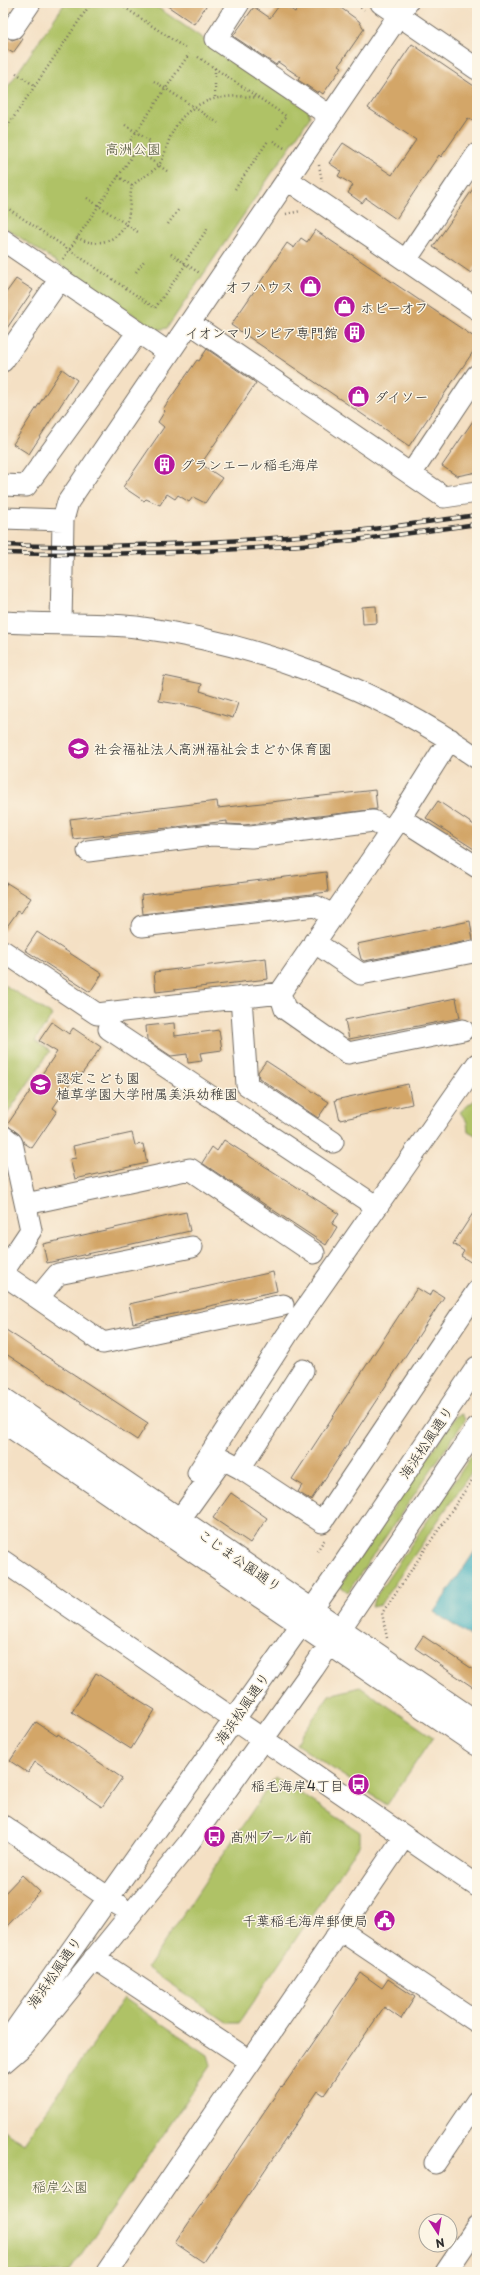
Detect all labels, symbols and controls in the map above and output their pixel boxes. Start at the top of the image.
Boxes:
park label: 高洲公園 [105,138,161,159]
shop icon: オフハウス [297,273,323,299]
place label: オフハウス [225,276,294,297]
shop icon: ホビーオフ [332,294,358,320]
place label: ホビーオフ [360,297,428,318]
building icon: イオンマリンピア専門館 [341,319,367,345]
place label: イオンマリンピア専門館 [185,322,338,343]
shop icon: ダイソー [345,383,371,409]
place label: ダイソー [374,386,429,407]
building icon: グランエール稲毛海岸 [152,451,178,477]
place label: グランエール稲毛海岸 [180,454,319,475]
school or university icon: 社会福祉法人高洲福祉会まどか保育園 [65,735,91,761]
place label: 社会福祉法人高洲福祉会まどか保育園 [94,738,332,759]
place label: 認定こども園 植草学園大学附属美浜幼稚園 [56,1067,238,1104]
school or university icon: 認定こども園 植草学園大学附属美浜幼稚園 [28,1072,54,1098]
street label: 海浜松風通り [394,1401,458,1483]
street label: こじま公園通り [194,1523,286,1597]
street label: 海浜松風通り [209,1668,275,1748]
bus stop icon: 稲毛海岸4丁目 [346,1772,372,1798]
place label: 稲毛海岸4丁目 [251,1775,344,1796]
bus stop icon: 髙州プール前 [202,1823,228,1849]
place label: 髙州プール前 [230,1826,312,1847]
public building icon: 千葉稲毛海岸郵便局 [371,1907,397,1933]
place label: 千葉稲毛海岸郵便局 [242,1910,368,1931]
street label: 海浜松風通り [21,1932,87,2012]
park label: 稲岸公園 [32,2176,88,2197]
north arrow [418,2213,458,2253]
text: N [434,2234,446,2253]

